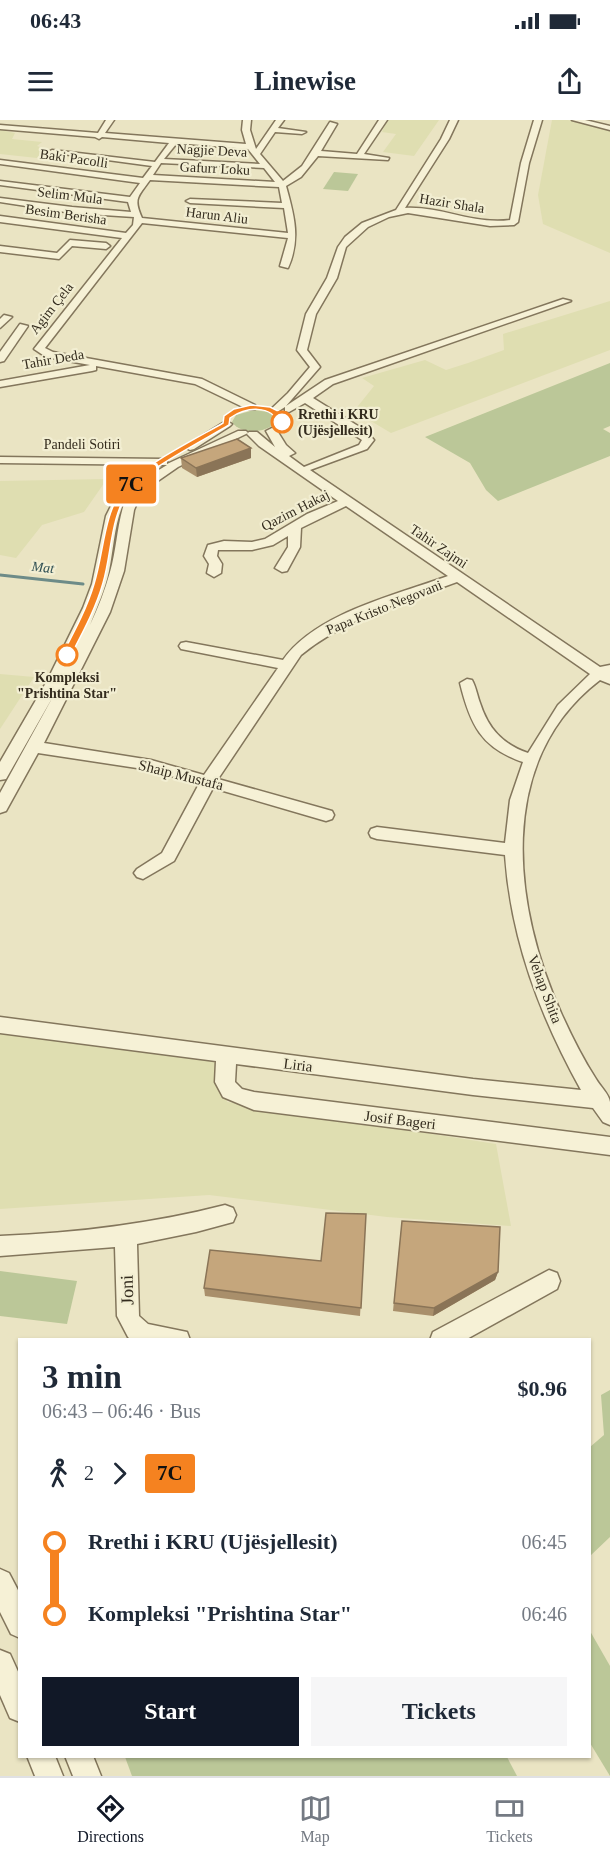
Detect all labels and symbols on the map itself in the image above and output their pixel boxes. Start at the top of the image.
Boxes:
street label: Nagjie Deva [176,141,248,160]
street label: Baki Pacolli [39,146,109,171]
street label: Gafurr Loku [179,159,251,178]
street label: Selim Mula [36,184,104,207]
street label: Hazir Shala [418,191,486,216]
street label: Besim Berisha [24,201,108,228]
street label: Harun Aliu [185,204,249,227]
street label: Agim Çela [27,279,77,337]
street label: Tahir Deda [21,347,86,372]
place label: Rrethi i KRU (Ujësjellesit) [298,407,379,439]
marker: Rrethi i KRU (Ujësjellesit) [271,411,293,433]
street label: Pandeli Sotiri [44,437,120,452]
line badge: 7C [104,464,158,504]
street label: Qazim Hakaj [259,487,332,534]
street label: Tahir Zajmi [407,522,470,571]
water label: Mat [30,559,56,576]
street label: Papa Kristo Negovani [324,577,444,638]
marker: Kompleksi "Prishtina Star" [56,644,78,666]
place label: Kompleksi "Prishtina Star" [17,670,117,701]
street label: Shaip Mustafa [137,757,226,793]
street label: Vehap Shita [525,952,566,1026]
street label: Liria [283,1055,314,1075]
street label: Josif Bageri [363,1108,437,1132]
street label: Joni [116,1275,138,1305]

